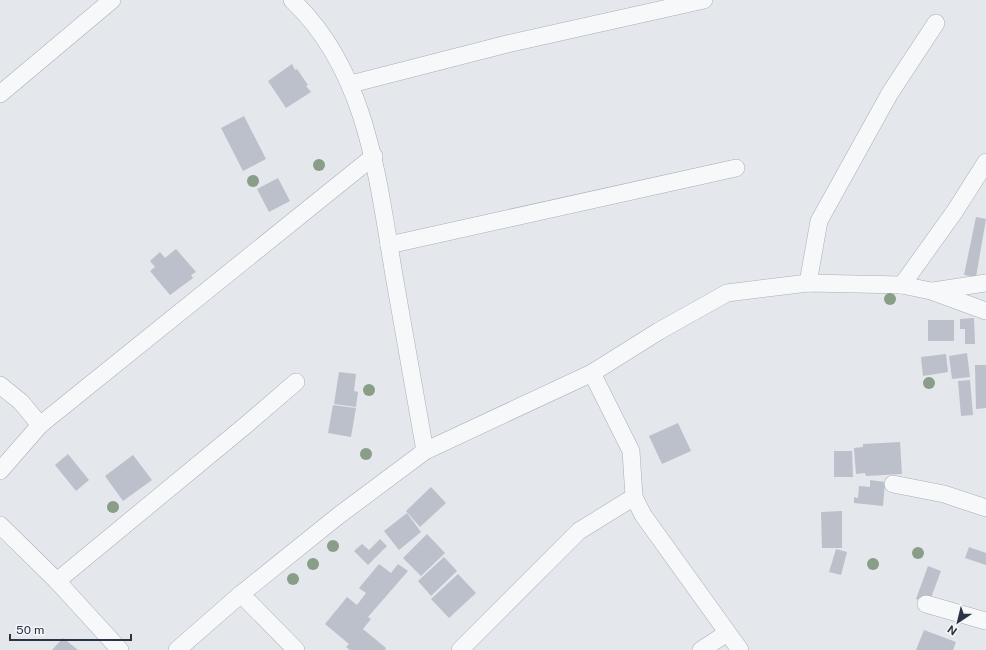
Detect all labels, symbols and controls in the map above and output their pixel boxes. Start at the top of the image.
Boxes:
north arrow [938,602,978,642]
scale bar [10,616,131,642]
text: 50 m [16,623,44,637]
text: N [945,623,959,638]

